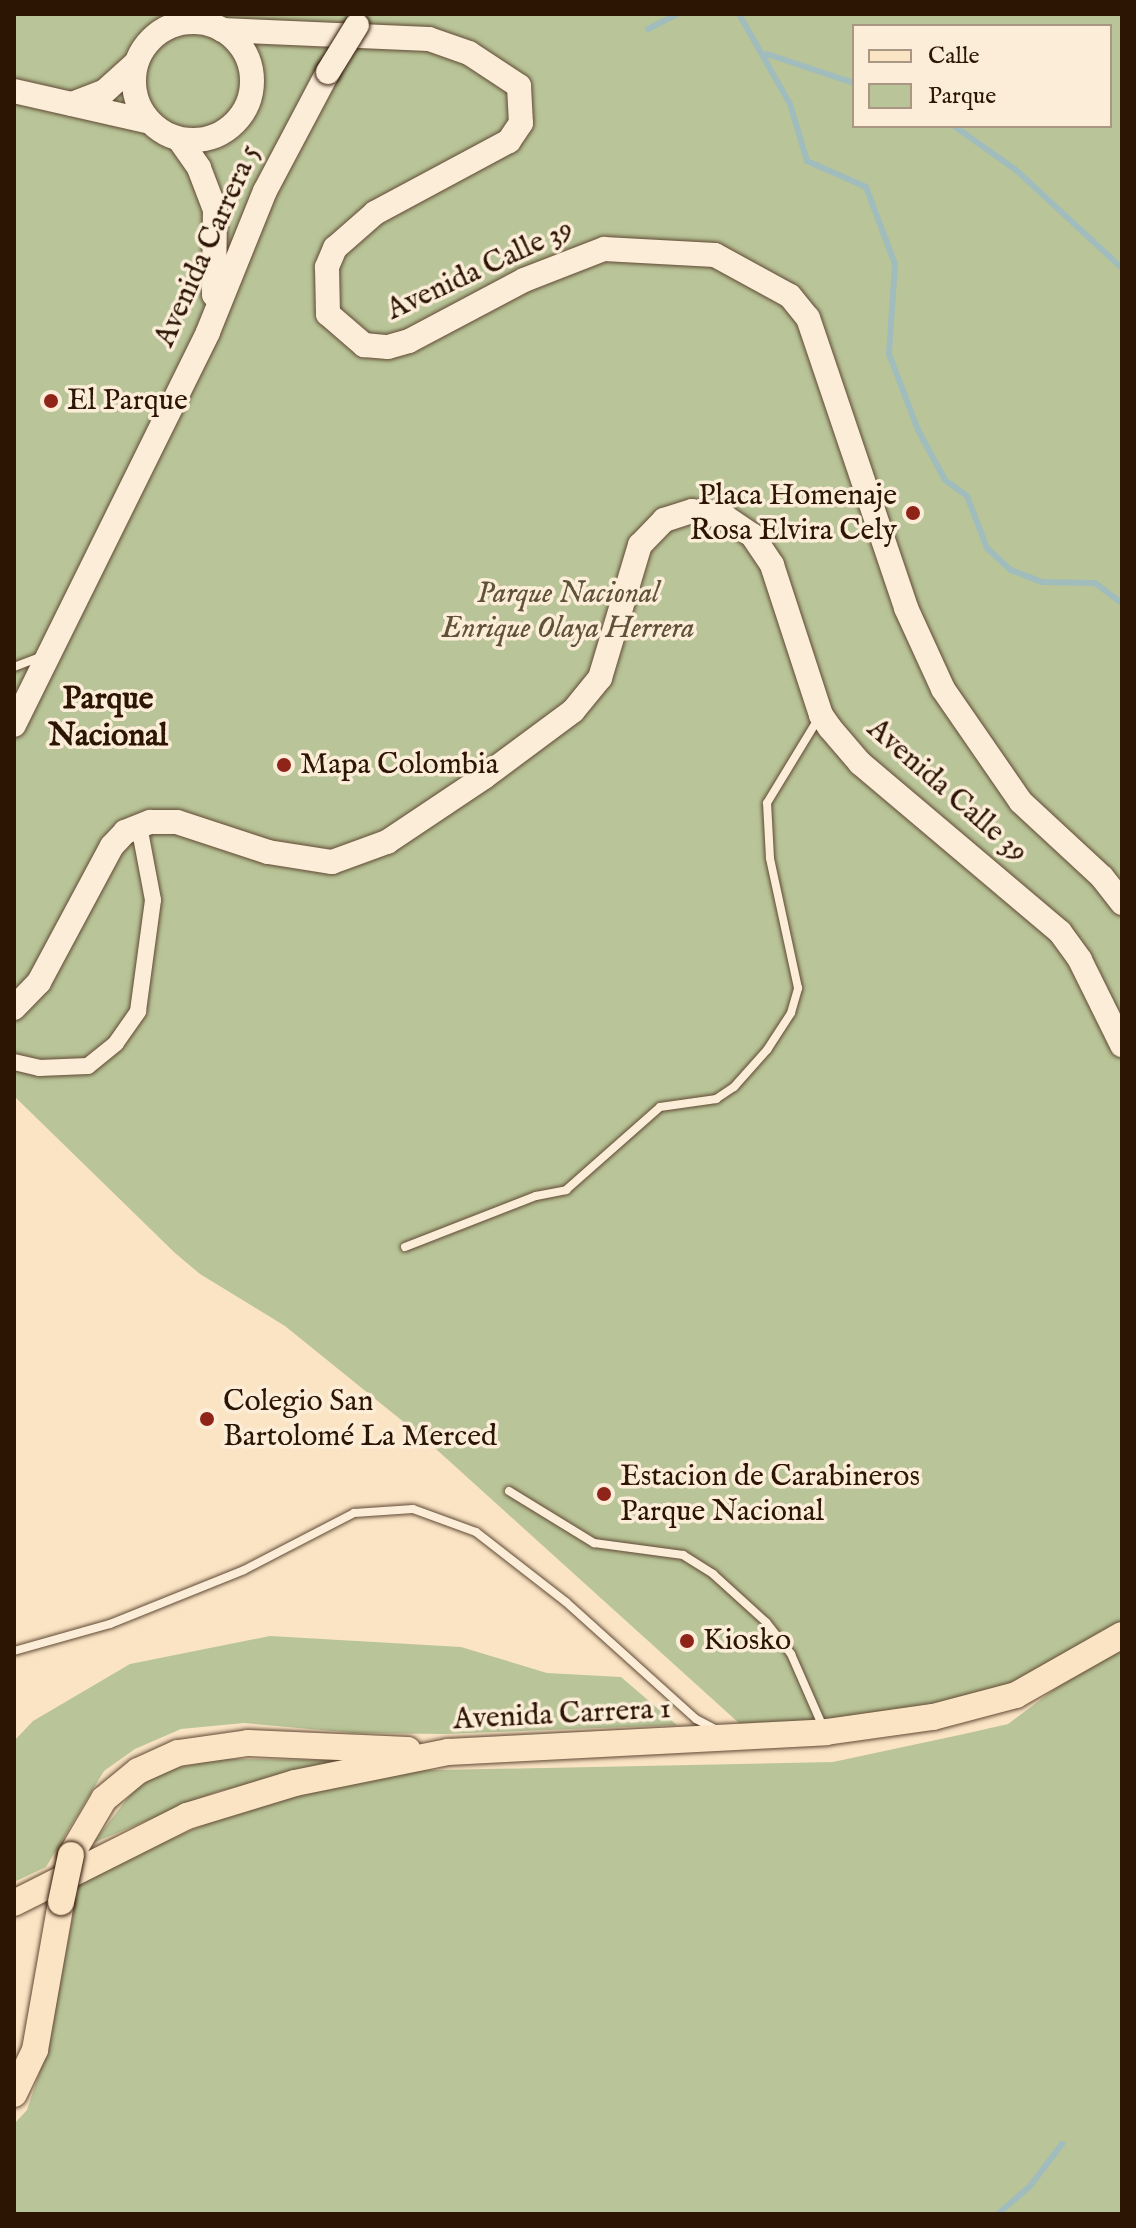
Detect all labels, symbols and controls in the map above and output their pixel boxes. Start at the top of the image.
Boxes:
legend [852,24,1112,128]
text: Calle [928,41,980,72]
text: Parque [928,81,996,112]
street label: Avenida Carrera 5 [147,139,269,353]
street label: Avenida Calle 39 [381,211,579,329]
place label: El Parque [67,383,188,419]
marker: El Parque [42,392,60,410]
place label: Placa Homenaje Rosa Elvira Cely [690,478,897,548]
marker: Placa Homenaje Rosa Elvira Cely [904,504,922,522]
park label: Parque Nacional Enrique Olaya Herrera [441,576,695,646]
district label: Parque Nacional [48,682,168,757]
street label: Avenida Calle 39 [859,711,1035,871]
place label: Mapa Colombia [300,747,499,783]
marker: Mapa Colombia [275,756,293,774]
place label: Colegio San Bartolomé La Merced [223,1384,497,1454]
marker: Colegio San Bartolomé La Merced [198,1410,216,1428]
place label: Estacion de Carabineros Parque Nacional [620,1459,920,1530]
marker: Estacion de Carabineros Parque Nacional [595,1485,613,1503]
place label: Kiosko [703,1623,791,1659]
marker: Kiosko [678,1632,696,1650]
street label: Avenida Carrera 1 [452,1691,672,1739]

